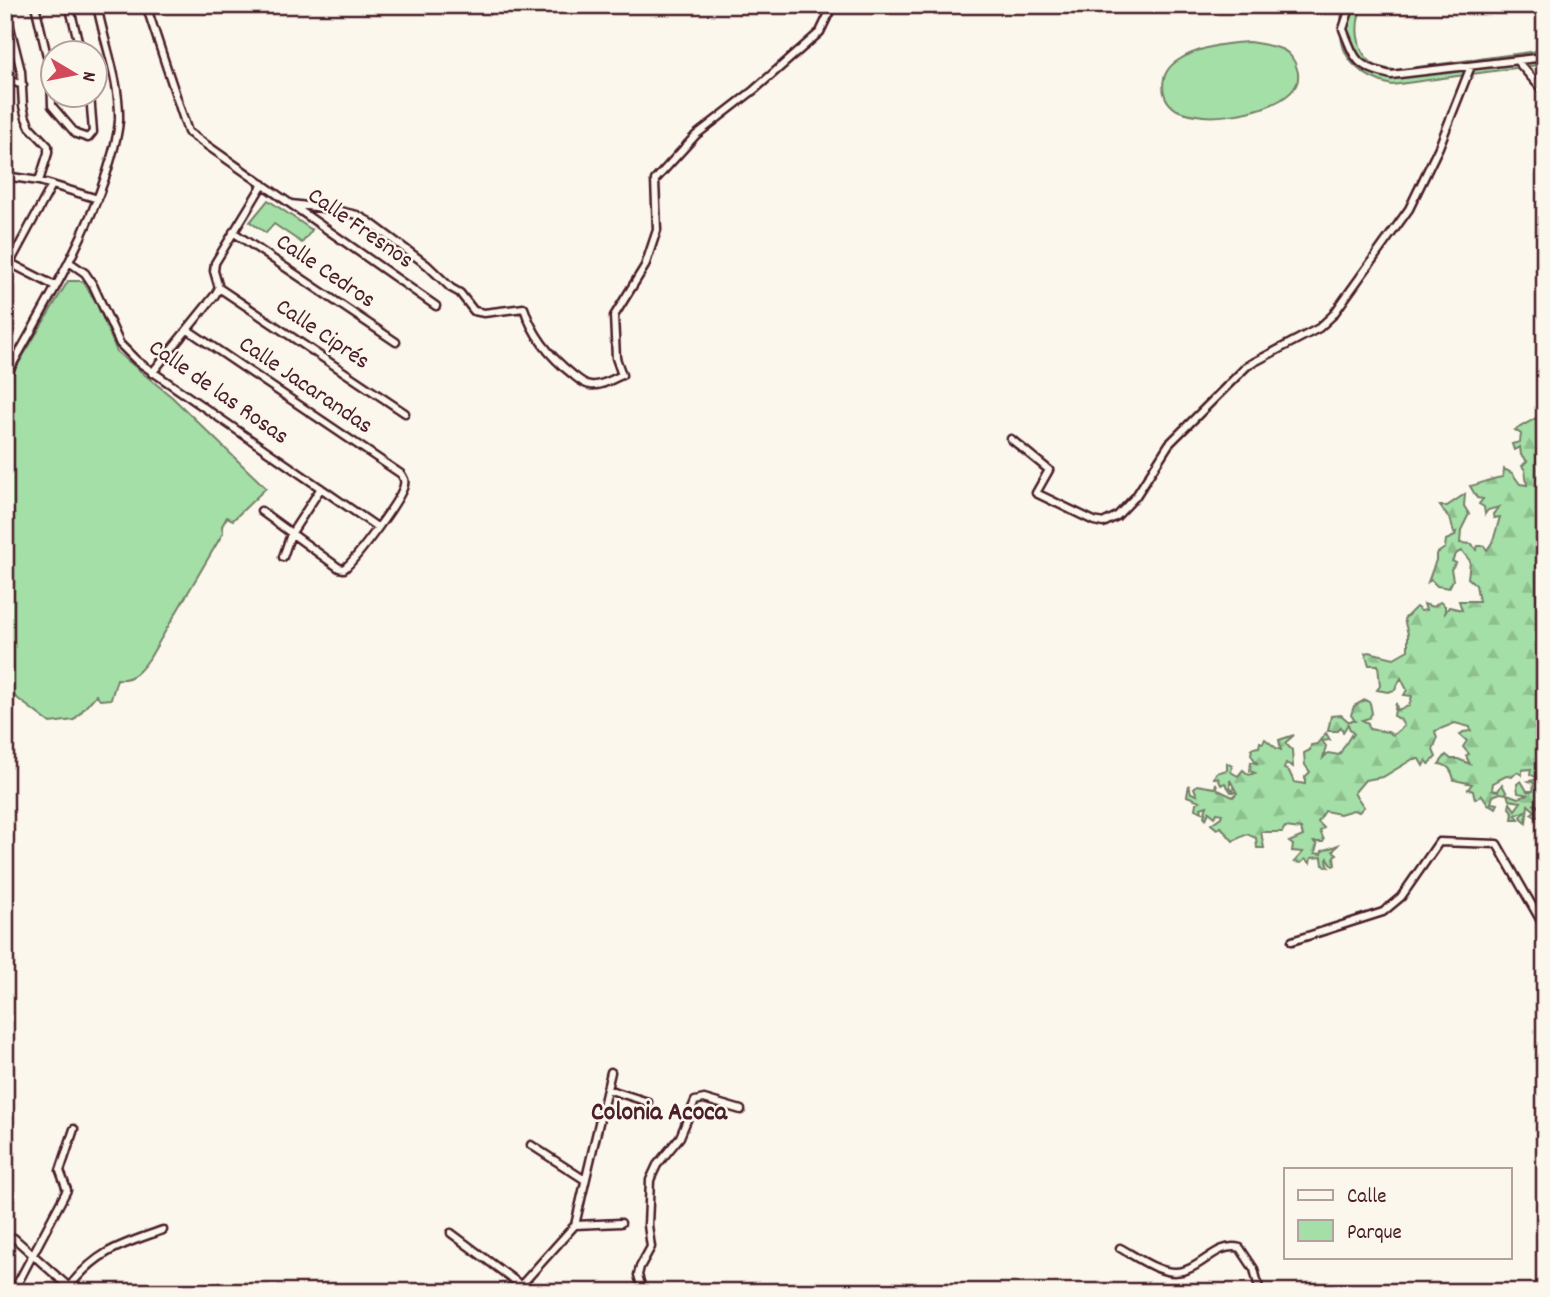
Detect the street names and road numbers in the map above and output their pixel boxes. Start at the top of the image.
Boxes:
street label: Calle Fresnos [300,180,420,278]
street label: Calle Cedros [268,226,382,318]
street label: Calle Ciprés [268,291,376,379]
street label: Calle Jacarandas [231,328,379,444]
street label: Calle de las Rosas [141,332,295,454]

